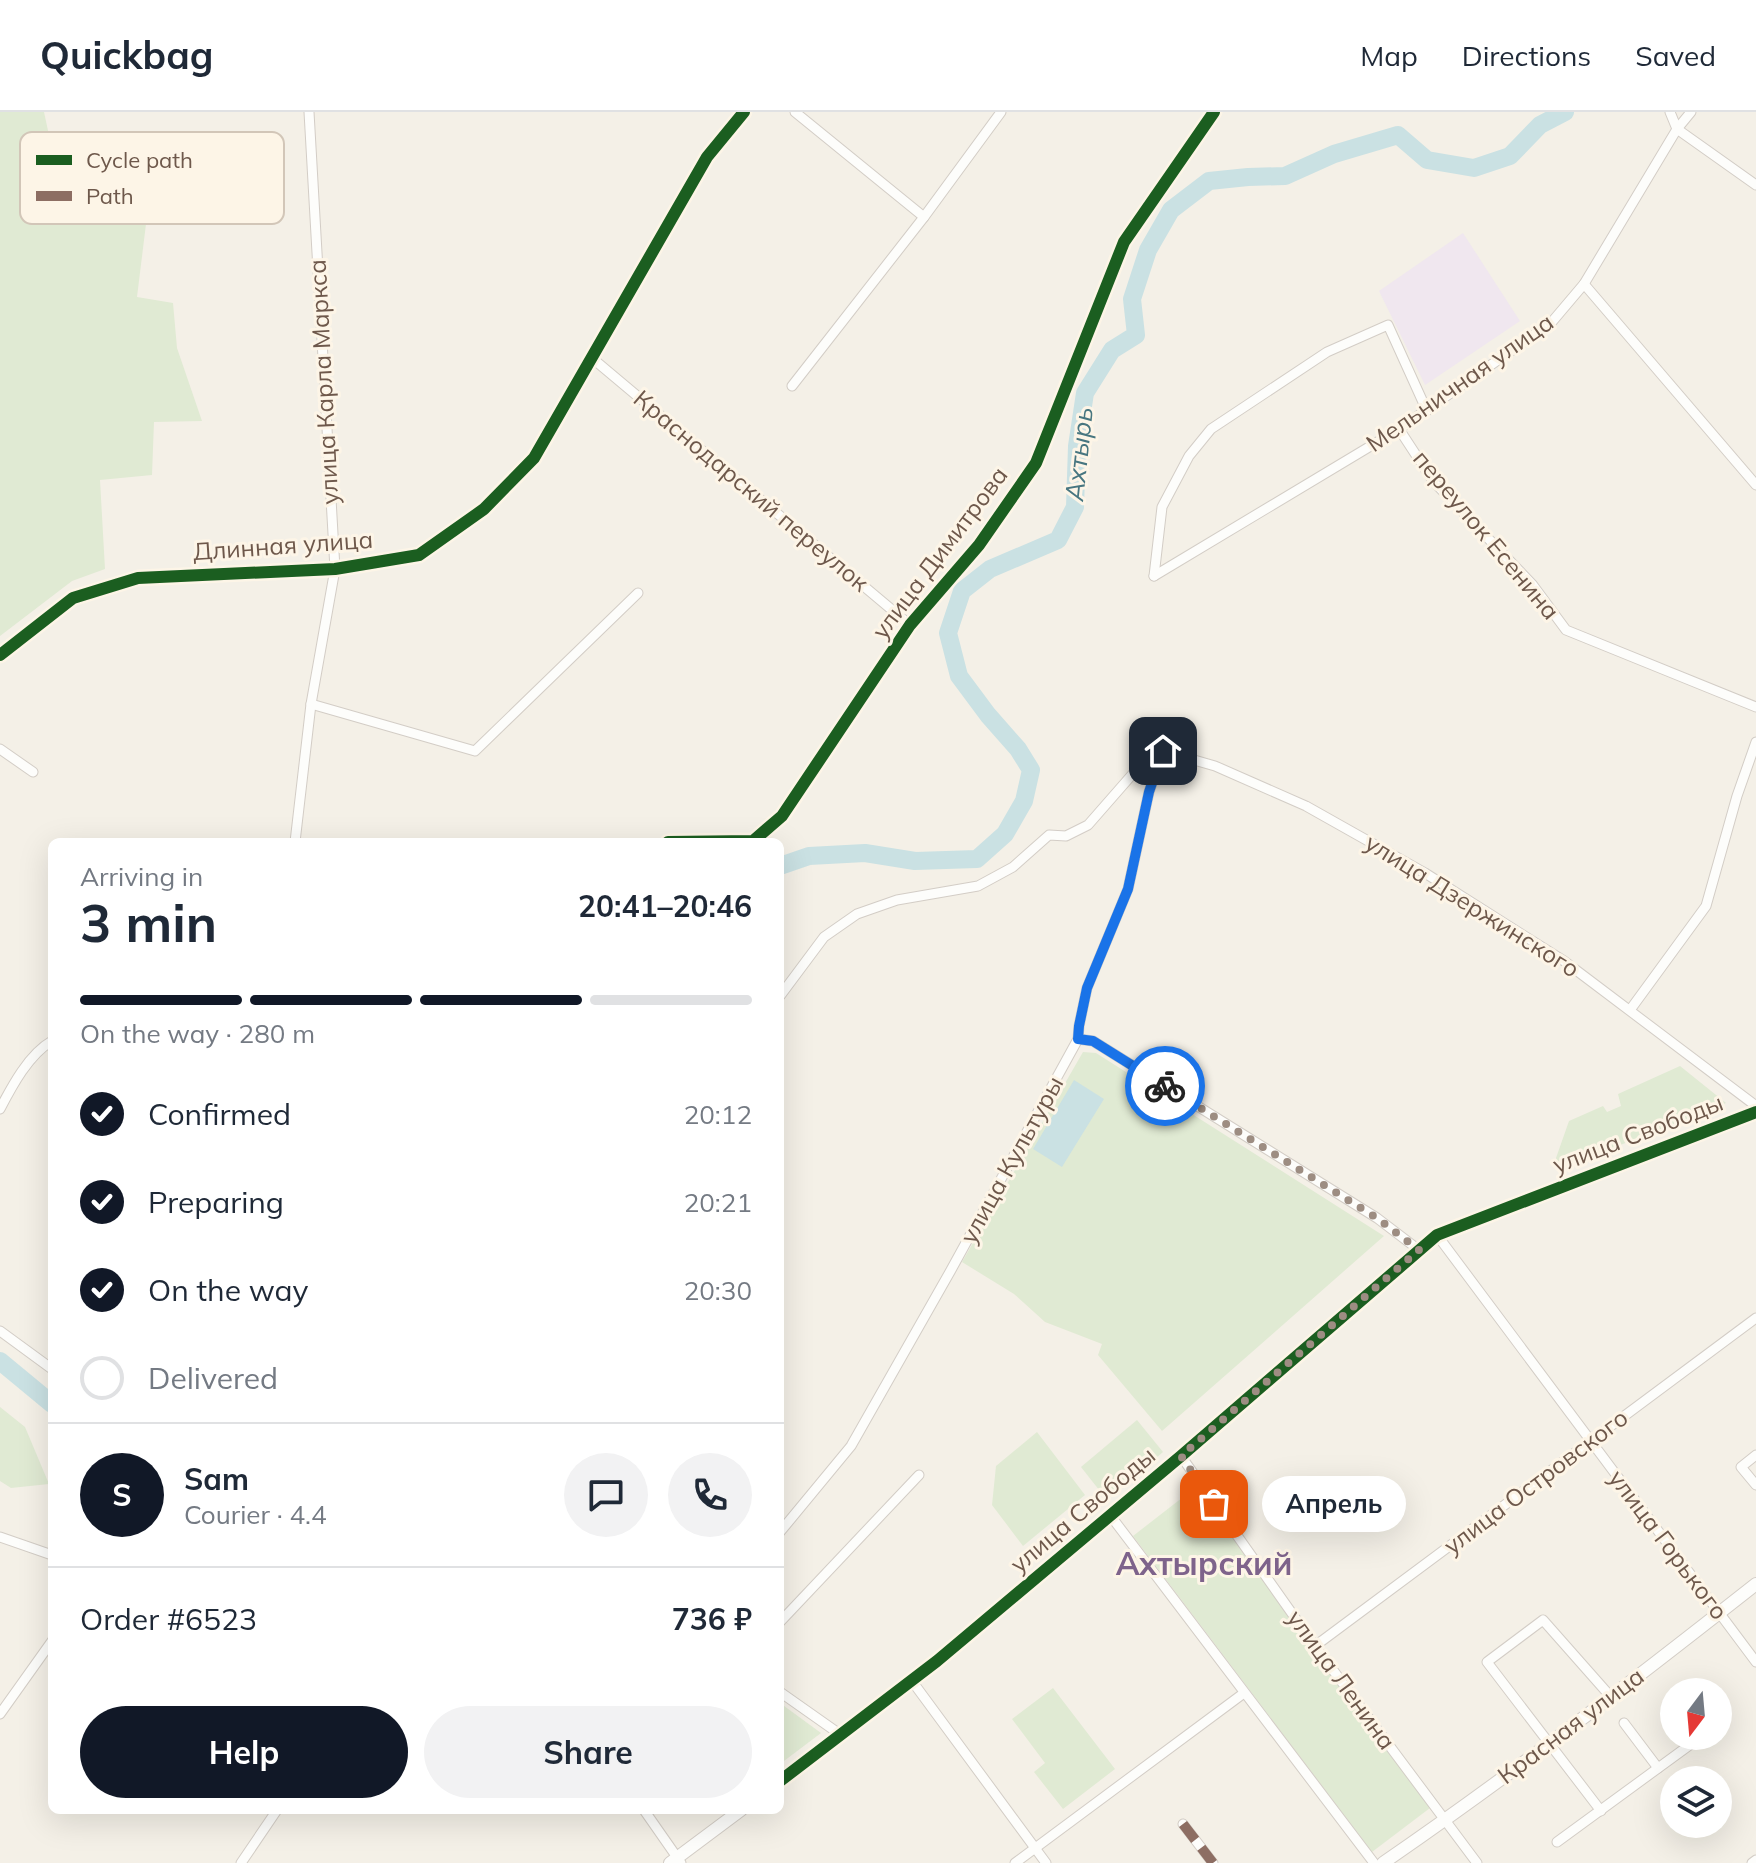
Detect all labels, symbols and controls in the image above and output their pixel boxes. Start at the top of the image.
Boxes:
text: Quickbag [40,31,213,79]
text: Map [1360,38,1418,73]
text: Directions [1462,38,1591,73]
text: Saved [1635,38,1716,73]
legend [20,132,284,224]
text: Cycle path [86,146,193,174]
text: Path [86,182,134,210]
street label: улица Карла Маркса [302,259,344,505]
street label: Мельничная улица [1360,306,1559,458]
street label: Краснодарский переулок [628,383,875,597]
water label: Ахтырь [1057,405,1100,503]
street label: переулок Есенина [1407,444,1566,625]
street label: улица Димитрова [865,460,1014,644]
street label: Длинная улица [192,524,374,566]
pin [1129,717,1197,785]
icon: home [1141,729,1185,773]
street label: улица Дзержинского [1360,827,1585,983]
text: Arriving in [80,860,203,893]
text: 20:41–20:46 [578,887,752,925]
text: 3 min [80,890,217,955]
text: On the way · 280 m [80,1017,315,1050]
courier [1125,1046,1205,1126]
icon: bike [1143,1064,1187,1108]
street label: улица Культуры [953,1071,1070,1248]
street label: улица Свободы [1548,1087,1727,1179]
icon: check [80,1092,124,1136]
text: Confirmed [148,1095,291,1133]
text: 20:12 [684,1098,752,1131]
icon: check [80,1180,124,1224]
text: Preparing [148,1183,284,1221]
text: 20:21 [684,1186,752,1219]
icon: check [80,1268,124,1312]
text: On the way [148,1271,308,1309]
text: 20:30 [684,1274,752,1307]
text: Delivered [148,1359,278,1397]
street label: улица Островского [1437,1402,1634,1560]
street label: улица Свободы [1004,1440,1161,1579]
button: chat [564,1453,648,1537]
button: phone [668,1453,752,1537]
text: Sam [184,1460,249,1498]
street label: улица Горького [1603,1464,1735,1625]
pin [1180,1470,1248,1538]
text: S [112,1476,132,1514]
callout: Апрель [1262,1476,1406,1532]
icon: bag [1192,1482,1236,1526]
text: Апрель [1285,1487,1383,1520]
text: Courier · 4.4 [184,1498,327,1531]
district label: Ахтырский [1116,1543,1292,1583]
text: Order #6523 [80,1600,257,1638]
text: 736 ₽ [672,1600,752,1638]
street label: улица Ленина [1281,1604,1403,1755]
street label: Красная улица [1491,1660,1650,1790]
north arrow [1660,1678,1732,1750]
map controls [1660,1678,1732,1838]
button: Help [80,1706,408,1798]
button: Share [424,1706,752,1798]
button: layers [1660,1766,1732,1838]

